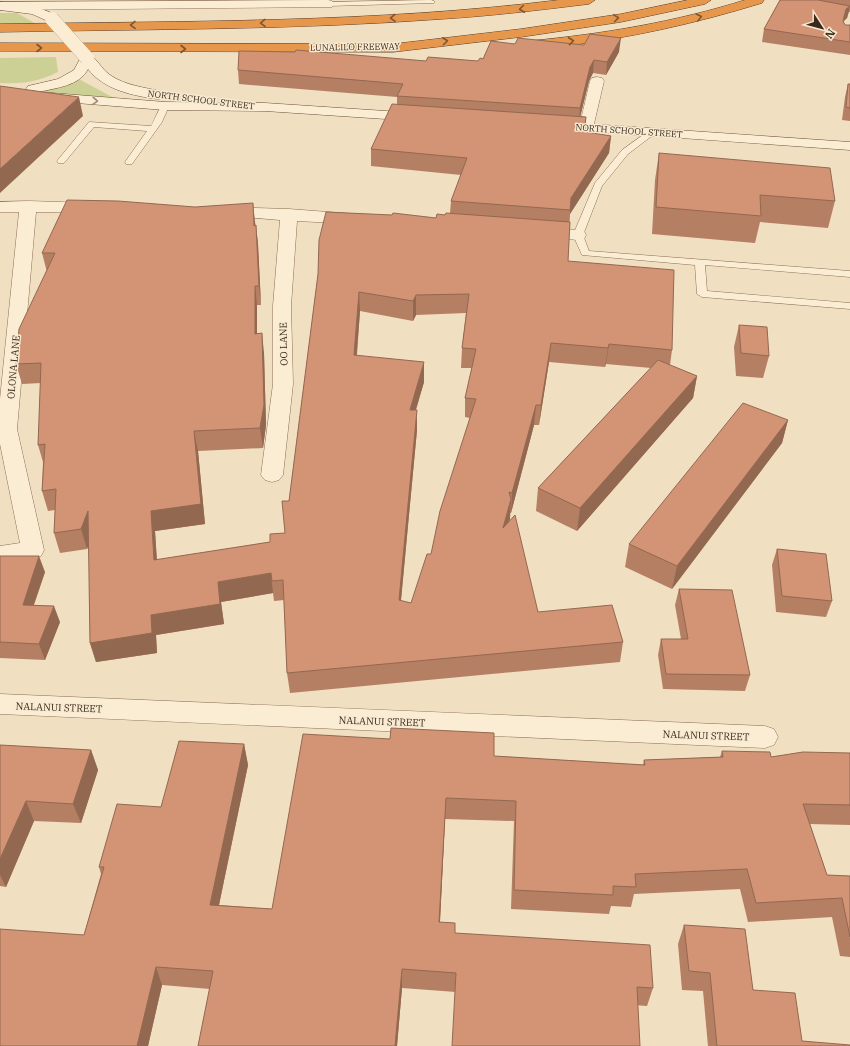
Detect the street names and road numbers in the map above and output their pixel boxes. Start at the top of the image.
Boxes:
street label: LUNALILO FREEWAY [310,40,400,53]
street label: NORTH SCHOOL STREET [147,87,255,112]
street label: NORTH SCHOOL STREET [575,121,683,140]
street label: OO LANE [277,322,290,366]
street label: OLONA LANE [4,335,23,400]
street label: NALANUI STREET [15,699,103,716]
street label: NALANUI STREET [338,713,426,730]
street label: NALANUI STREET [662,727,750,744]

